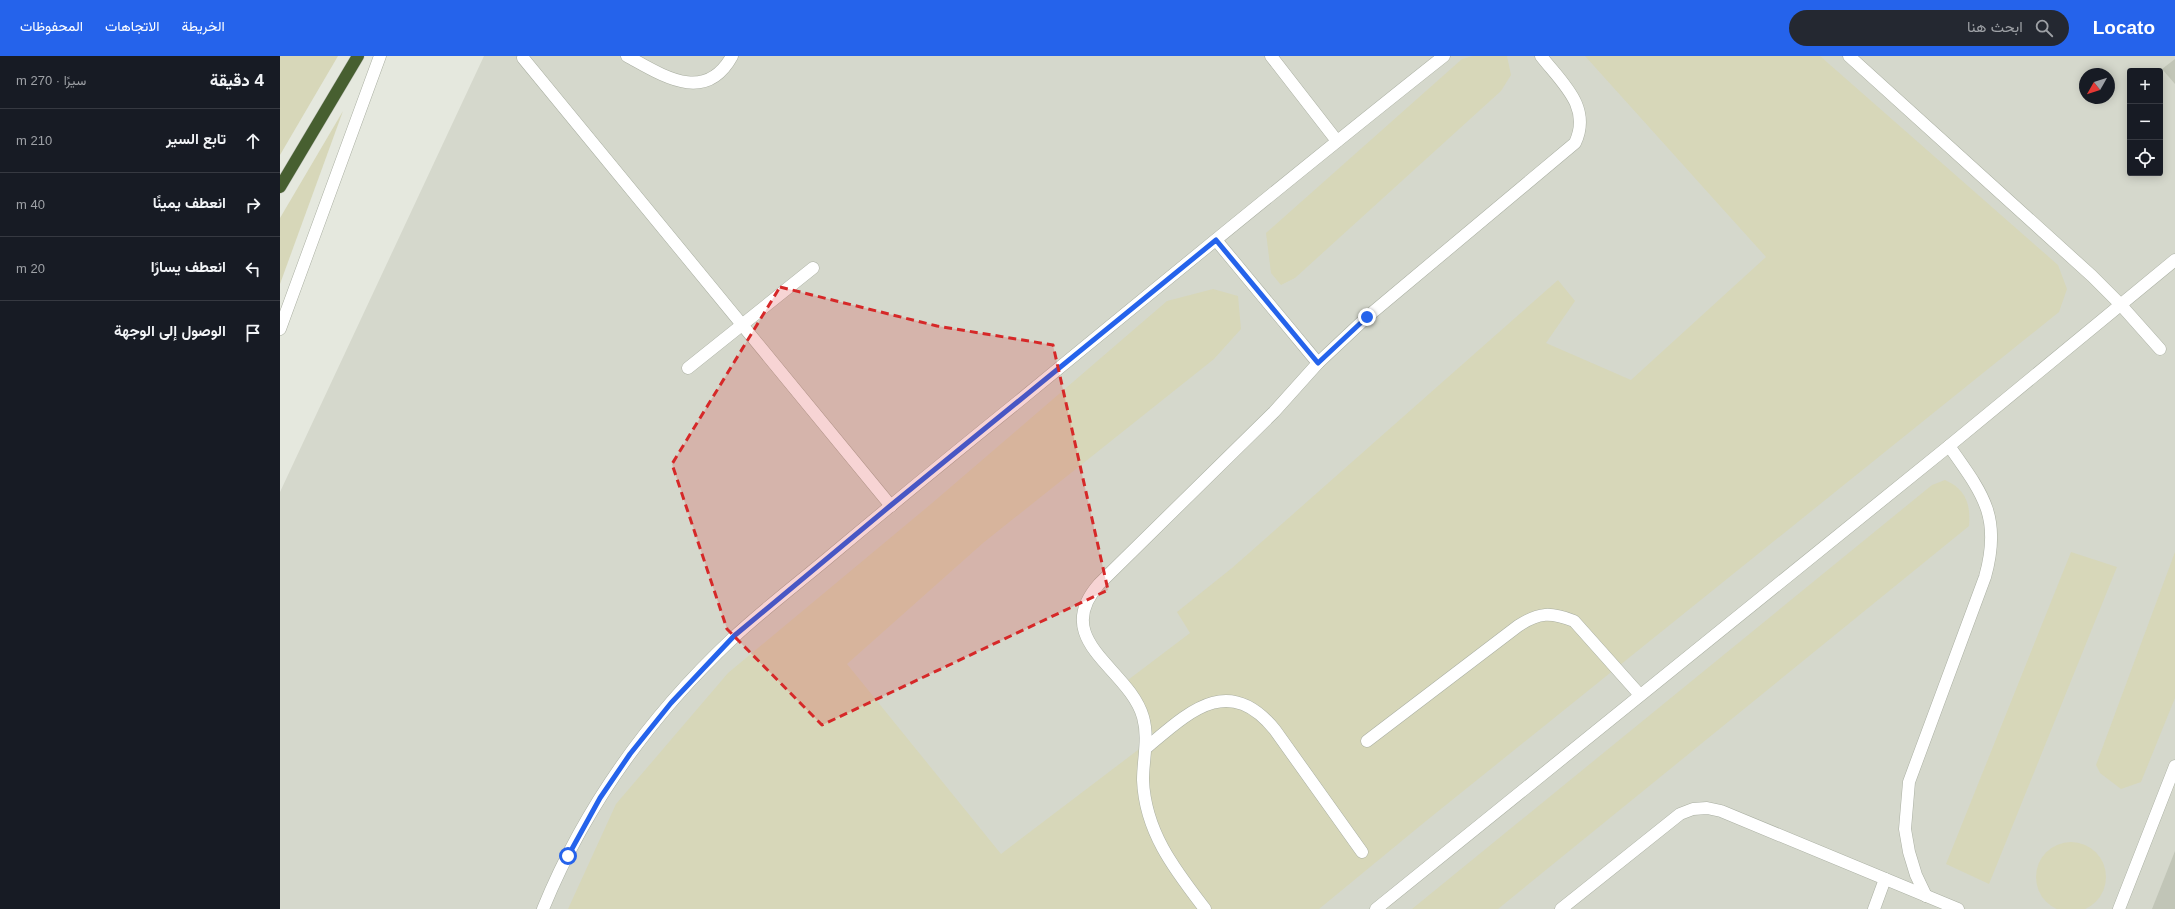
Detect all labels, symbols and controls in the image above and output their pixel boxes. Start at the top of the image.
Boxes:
search box [1789,10,2069,46]
icon: search [2033,17,2055,39]
text: Locato [2093,17,2155,38]
text: المحفوظات [20,18,83,34]
text: الاتجاهات [105,18,159,34]
text: الخريطة [181,18,225,34]
text: ابحث هنا [1967,18,2023,35]
north arrow [2079,68,2115,104]
map controls [2127,68,2163,176]
button: + [2127,68,2163,104]
text: 4 دقيقة [210,71,264,90]
text: سيرًا · 270 m [16,73,86,88]
button: − [2127,104,2163,140]
text: تابع السير [166,130,226,147]
icon: ahead [242,130,264,152]
text: 210 m [16,133,52,148]
button: locate [2127,140,2163,176]
text: انعطف يمينًا [153,194,226,211]
icon: right [242,194,264,216]
text: 40 m [16,197,45,212]
text: انعطف يسارًا [151,258,226,275]
icon: left [242,258,264,280]
text: 20 m [16,261,45,276]
route end [1358,308,1376,326]
text: الوصول إلى الوجهة [114,322,226,339]
icon: arrive [242,322,264,344]
route start [559,847,577,865]

